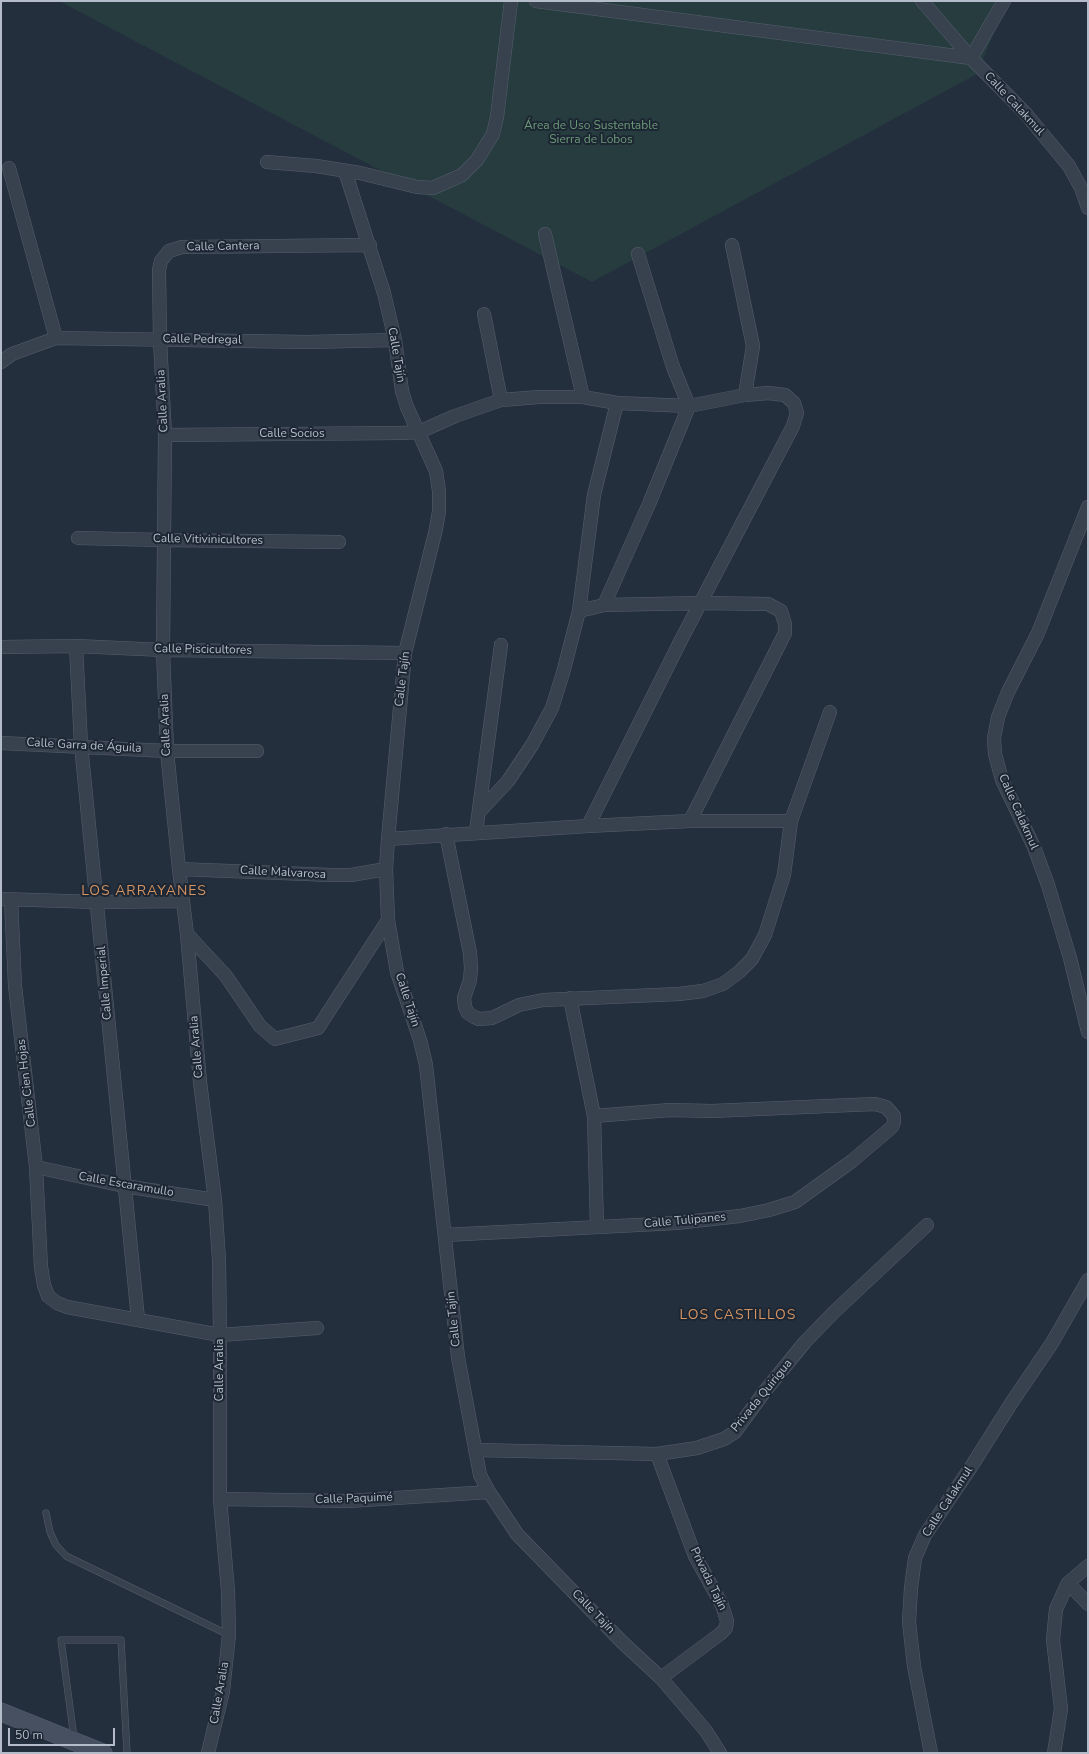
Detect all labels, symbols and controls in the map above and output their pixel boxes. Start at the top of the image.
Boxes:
street label: Calle Calakmul [981,69,1047,139]
park label: Área de Uso Sustentable Sierra de Lobos [524,119,658,147]
street label: Calle Cantera [186,239,260,255]
street label: Calle Tajín [384,326,408,384]
street label: Calle Pedregal [162,332,242,348]
street label: Calle Aralia [154,369,172,433]
street label: Calle Socios [259,427,325,441]
street label: Calle Vitivinicultores [153,532,263,548]
street label: Calle Piscicultores [154,642,252,658]
street label: Calle Tajín [392,650,414,708]
street label: Calle Aralia [158,693,174,757]
street label: Calle Garra de Águila [26,736,142,756]
street label: Calle Calakmul [995,772,1041,852]
street label: Calle Malvarosa [240,864,326,882]
district label: LOS ARRAYANES [81,884,207,900]
street label: Calle Imperial [95,945,115,1021]
street label: Calle Tajín [392,971,422,1029]
street label: Calle Aralia [187,1015,207,1079]
street label: Calle Cien Hojas [14,1038,40,1128]
street label: Calle Escaramullo [77,1170,175,1200]
street label: Calle Tulipanes [643,1210,727,1232]
street label: Calle Tajín [444,1290,464,1348]
district label: LOS CASTILLOS [680,1308,796,1324]
street label: Calle Aralia [213,1339,227,1401]
street label: Privada Quirigua [728,1357,796,1435]
street label: Calle Calakmul [920,1464,976,1540]
street label: Calle Paquimé [315,1490,393,1508]
street label: Privada Tajín [687,1545,729,1613]
street label: Calle Tajín [568,1587,618,1637]
street label: Calle Aralia [207,1661,233,1725]
scale bar [10,1720,117,1746]
text: 50 m [15,1727,43,1743]

